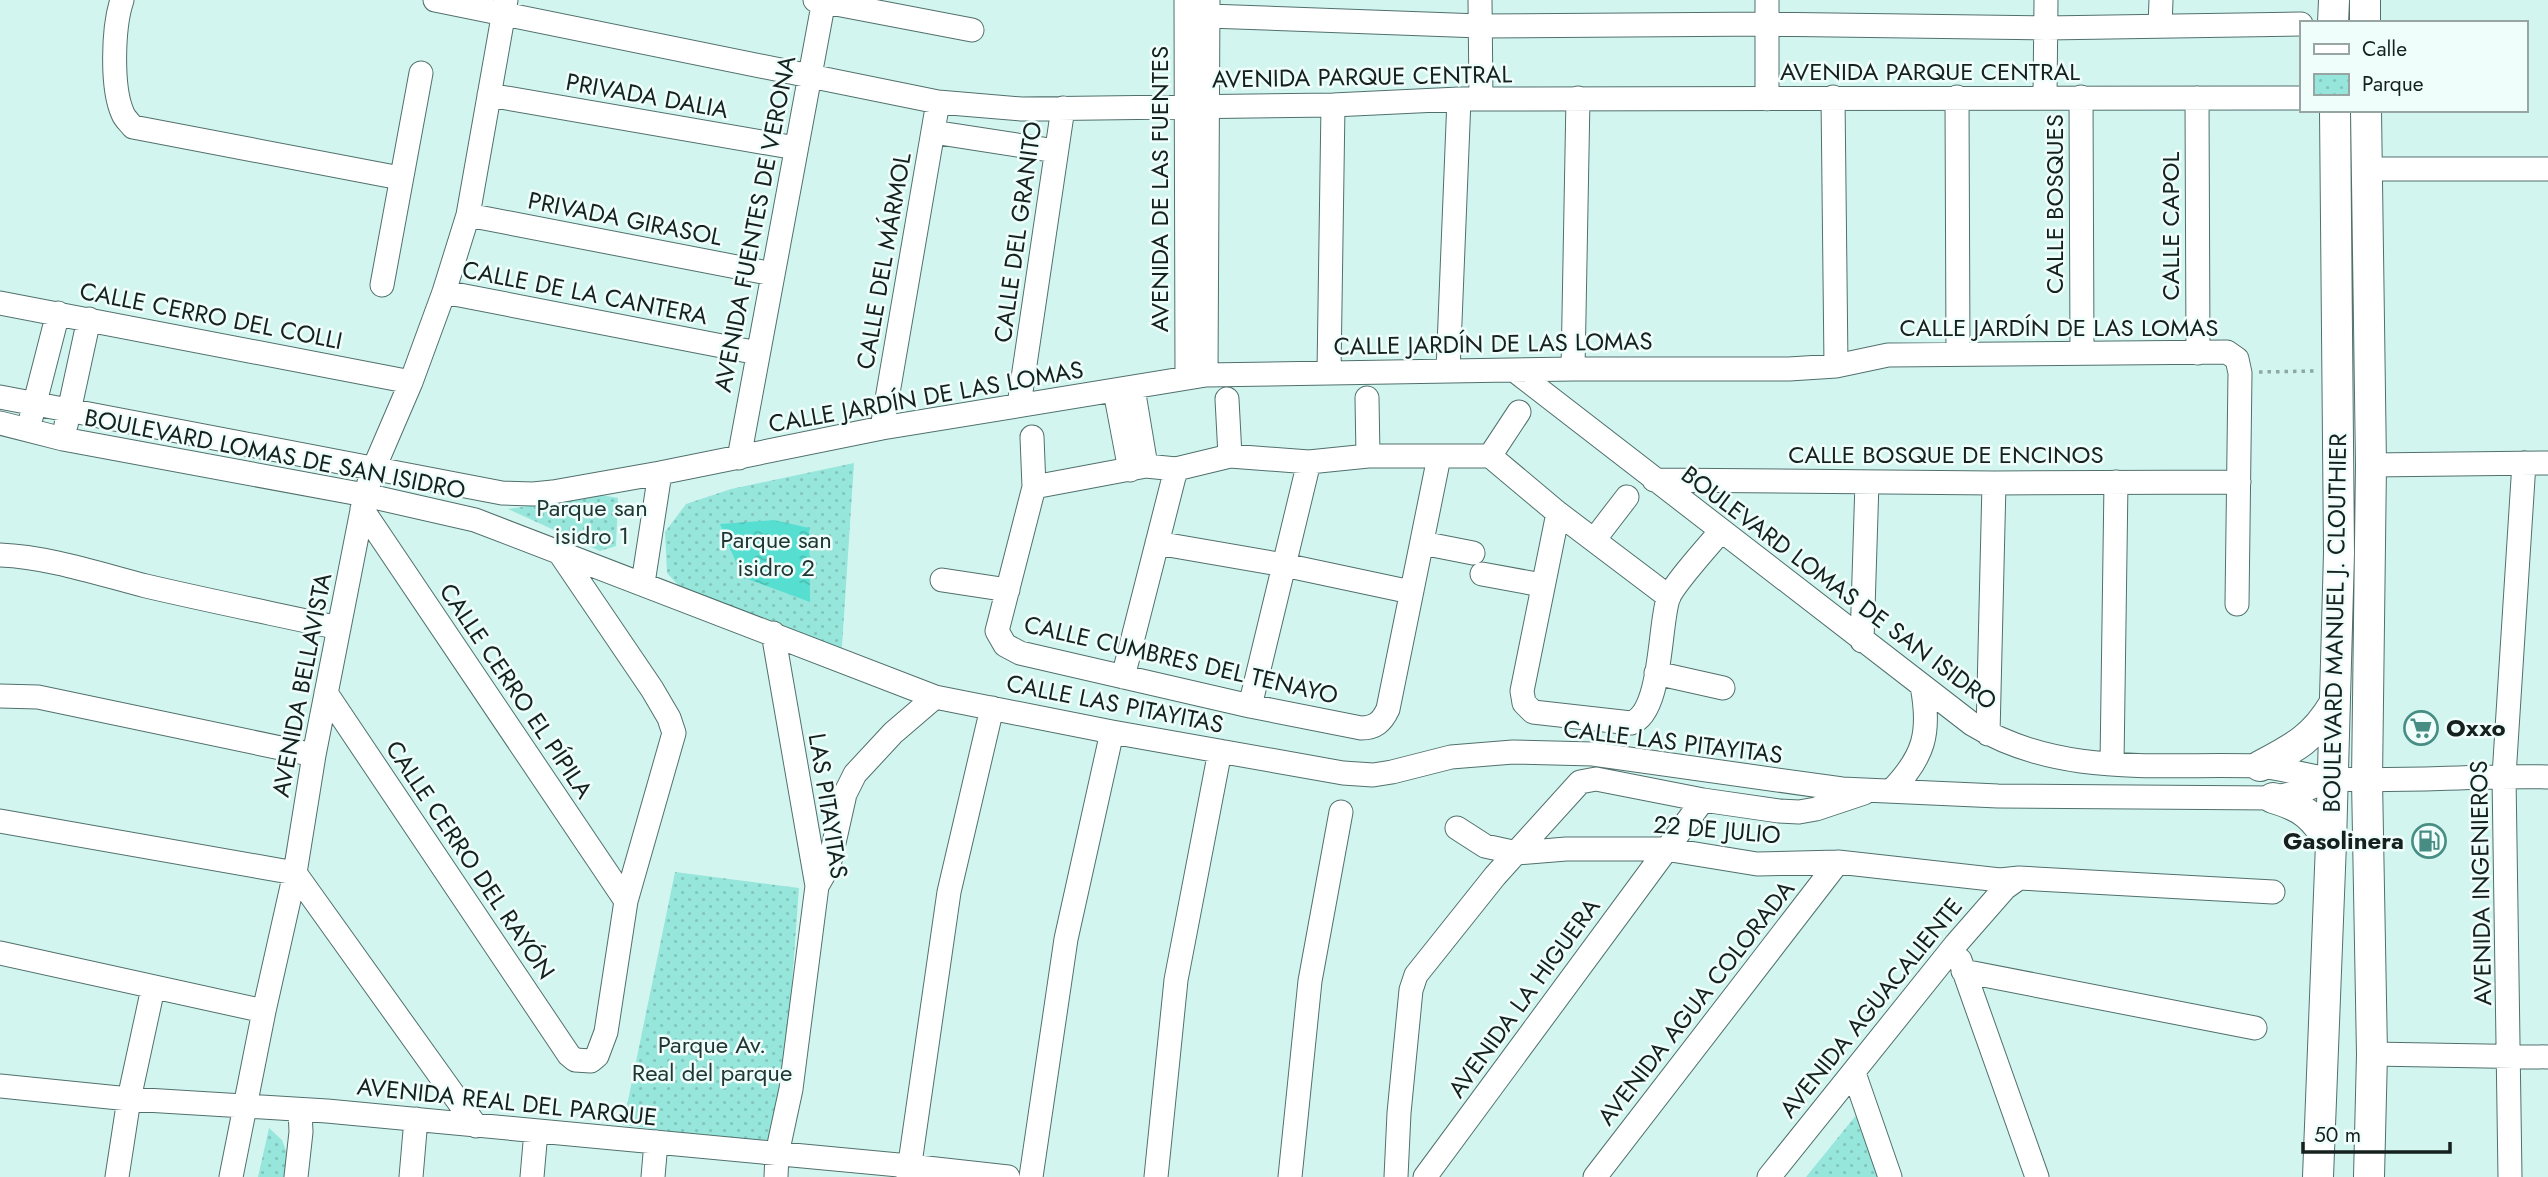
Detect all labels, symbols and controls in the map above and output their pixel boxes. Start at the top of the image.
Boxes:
legend [2300,21,2527,112]
text: Calle [2362,34,2407,64]
street label: AVENIDA DE LAS FUENTES [1142,46,1177,332]
street label: AVENIDA FUENTES DE VERONA [705,53,804,395]
street label: AVENIDA PARQUE CENTRAL [1780,54,2080,89]
street label: AVENIDA PARQUE CENTRAL [1212,56,1513,97]
street label: PRIVADA DALIA [563,64,731,127]
text: Parque [2362,69,2424,99]
street label: CALLE BOSQUES [2037,114,2072,294]
street label: CALLE DEL GRANITO [985,119,1050,345]
street label: CALLE DEL MÁRMOL [847,150,920,372]
street label: CALLE CAPOL [2153,151,2188,300]
street label: PRIVADA GIRASOL [525,183,725,255]
street label: CALLE DE LA CANTERA [459,252,711,334]
street label: CALLE CERRO DEL COLLI [77,273,345,358]
street label: CALLE JARDÍN DE LAS LOMAS [1900,310,2218,345]
street label: CALLE JARDÍN DE LAS LOMAS [1333,323,1653,364]
street label: CALLE JARDÍN DE LAS LOMAS [766,352,1086,441]
street label: BOULEVARD LOMAS DE SAN ISIDRO [82,399,469,508]
street label: BOULEVARD MANUEL J. CLOUTHIER [2314,433,2355,813]
street label: CALLE BOSQUE DE ENCINOS [1788,437,2104,472]
street label: BOULEVARD LOMAS DE SAN ISIDRO [1674,457,2005,718]
park label: Parque san isidro 1 [536,490,648,553]
park label: Parque san isidro 2 [720,522,832,585]
street label: AVENIDA BELLAVISTA [263,570,340,800]
street label: CALLE CERRO EL PÍPILA [431,576,602,806]
street label: CALLE CUMBRES DEL TENAYO [1021,606,1341,713]
street label: CALLE LAS PITAYITAS [1003,665,1227,742]
supermarket icon: Oxxo [2402,709,2440,747]
place label: Oxxo [2446,710,2506,745]
street label: CALLE LAS PITAYITAS [1561,711,1785,772]
street label: LAS PITAYITAS [800,731,857,881]
street label: CALLE CERRO DEL RAYÓN [377,733,564,986]
street label: AVENIDA INGENIEROS [2461,760,2500,1006]
street label: 22 DE JULIO [1652,807,1782,852]
fuel station icon: Gasolinera [2410,822,2448,860]
place label: Gasolinera [2283,823,2404,858]
street label: AVENIDA AGUA COLORADA [1589,873,1803,1133]
street label: AVENIDA LA HIGUERA [1439,890,1608,1105]
street label: AVENIDA AGUACALIENTE [1771,890,1971,1125]
park label: Parque Av. Real del parque [632,1027,792,1090]
street label: AVENIDA REAL DEL PARQUE [355,1068,659,1135]
scale bar [2303,1110,2450,1154]
text: 50 m [2314,1120,2361,1150]

